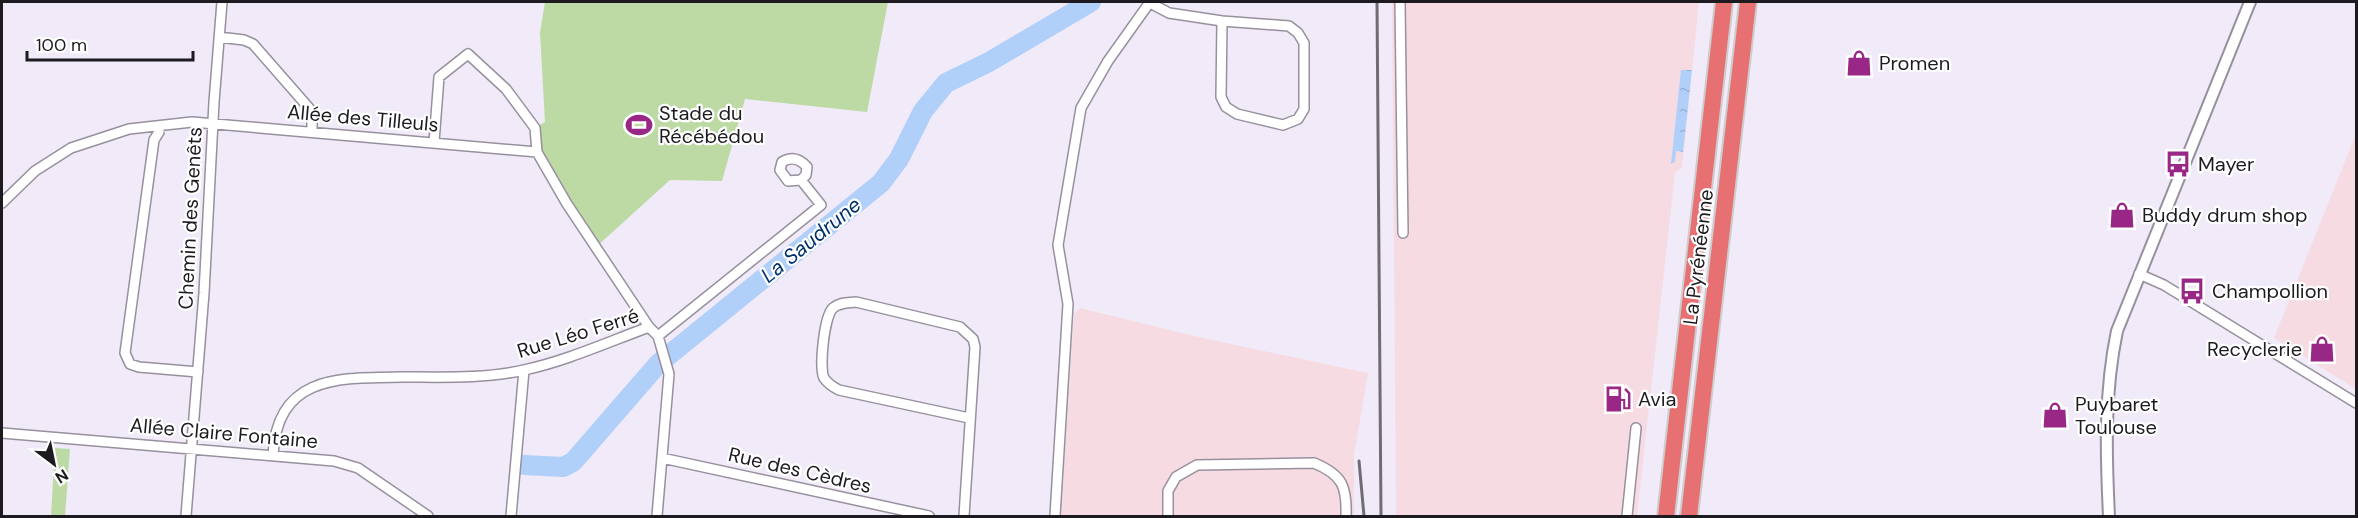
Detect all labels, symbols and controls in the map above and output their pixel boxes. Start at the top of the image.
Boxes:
scale bar [27,24,194,62]
text: 100 m [36,33,87,57]
shop icon: Promen [1844,48,1874,78]
place label: Promen [1879,50,1950,76]
street label: Allée des Tilleuls [286,98,440,138]
place label: Stade du Récébédou [659,100,764,149]
sports icon: Stade du Récébédou [624,110,654,140]
street label: Chemin des Genêts [172,126,208,310]
bus stop icon: Mayer [2163,149,2193,179]
place label: Mayer [2198,151,2254,177]
street label: La Pyrénéenne [1677,188,1719,326]
water label: La Saudrune [755,191,867,289]
shop icon: Buddy drum shop [2107,200,2137,230]
place label: Buddy drum shop [2142,202,2308,228]
bus stop icon: Champollion [2177,276,2207,306]
place label: Champollion [2212,278,2328,304]
street label: Rue Léo Ferré [514,302,642,364]
shop icon: Recyclerie [2307,334,2337,364]
place label: Recyclerie [2207,336,2302,362]
fuel station icon: Avia [1603,384,1633,414]
place label: Avia [1638,386,1676,412]
place label: Puybaret Toulouse [2075,391,2159,440]
shop icon: Puybaret Toulouse [2040,400,2070,430]
street label: Allée Claire Fontaine [129,412,319,454]
north arrow [24,434,84,494]
street label: Rue des Cèdres [726,441,874,499]
text: N [51,464,72,488]

